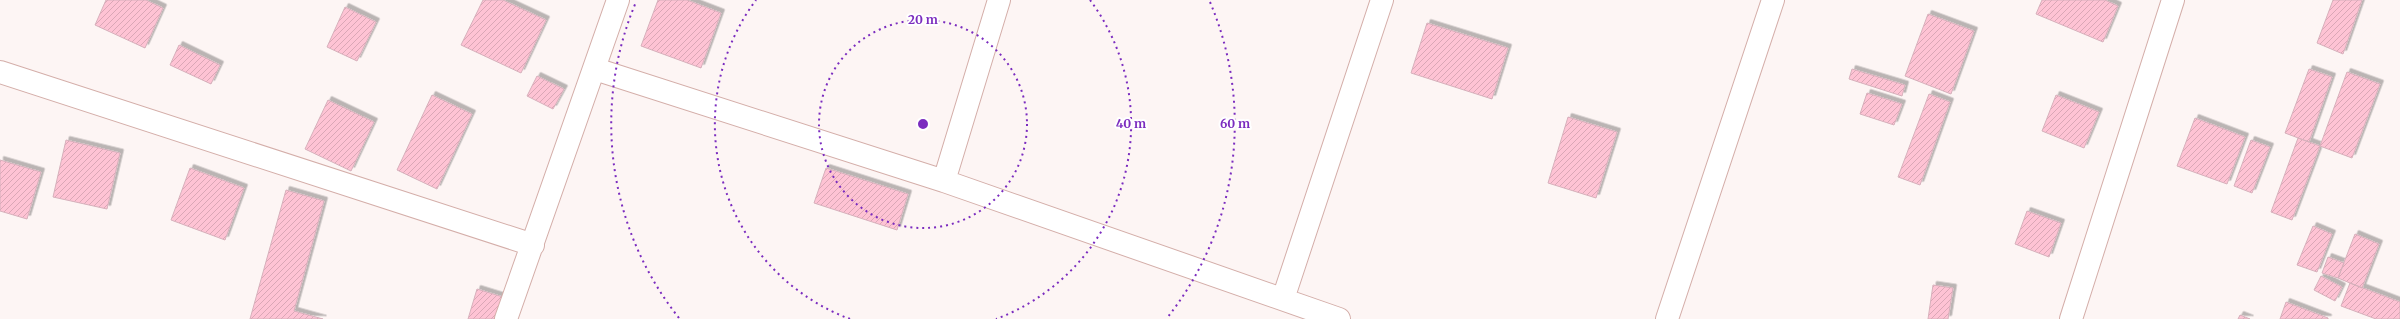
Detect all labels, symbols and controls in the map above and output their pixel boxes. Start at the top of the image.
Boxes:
text: 20 m [908,12,938,27]
text: 40 m [1116,116,1146,131]
text: 60 m [1220,116,1250,131]
centre of rings [916,117,930,131]

